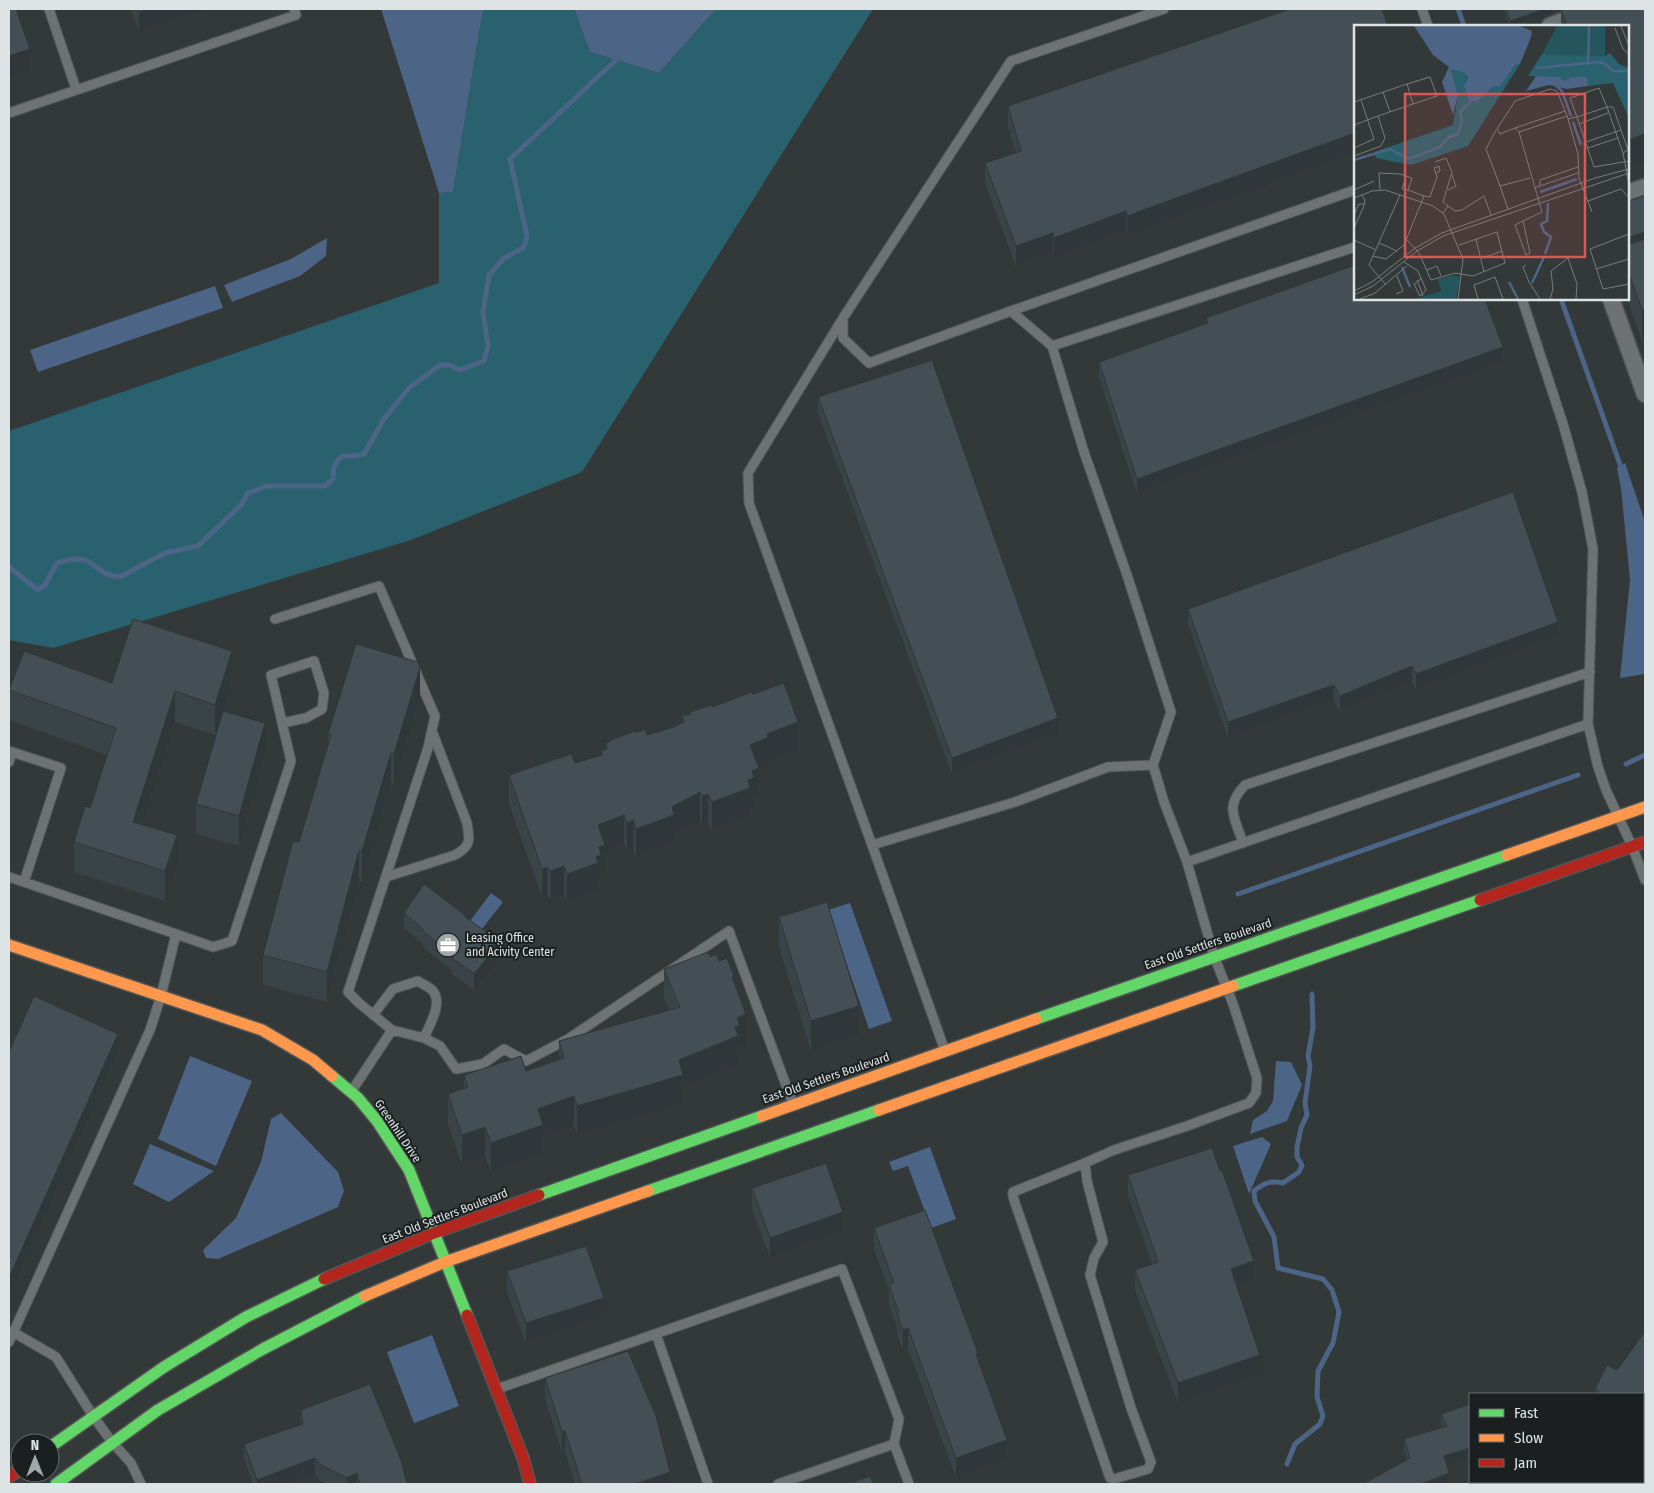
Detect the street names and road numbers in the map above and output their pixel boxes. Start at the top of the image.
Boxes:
street label: East Old Settlers Boulevard [1143,916,1273,972]
street label: East Old Settlers Boulevard [761,1050,891,1106]
street label: Greenhill Drive [372,1097,424,1165]
street label: East Old Settlers Boulevard [380,1186,510,1246]

